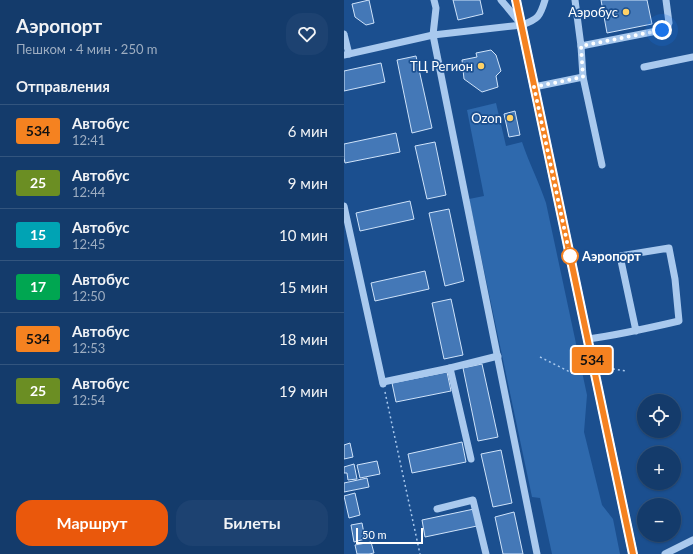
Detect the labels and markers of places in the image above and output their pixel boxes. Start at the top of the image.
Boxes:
place label: Аэробус [568,4,618,20]
marker: Аэробус [621,7,631,17]
place label: ТЦ Регион [410,58,473,74]
marker: ТЦ Регион [476,61,486,71]
place label: Ozon [471,110,502,126]
marker: Ozon [505,113,515,123]
marker: Аэропорт [561,247,579,265]
place label: Аэропорт [581,248,641,264]

